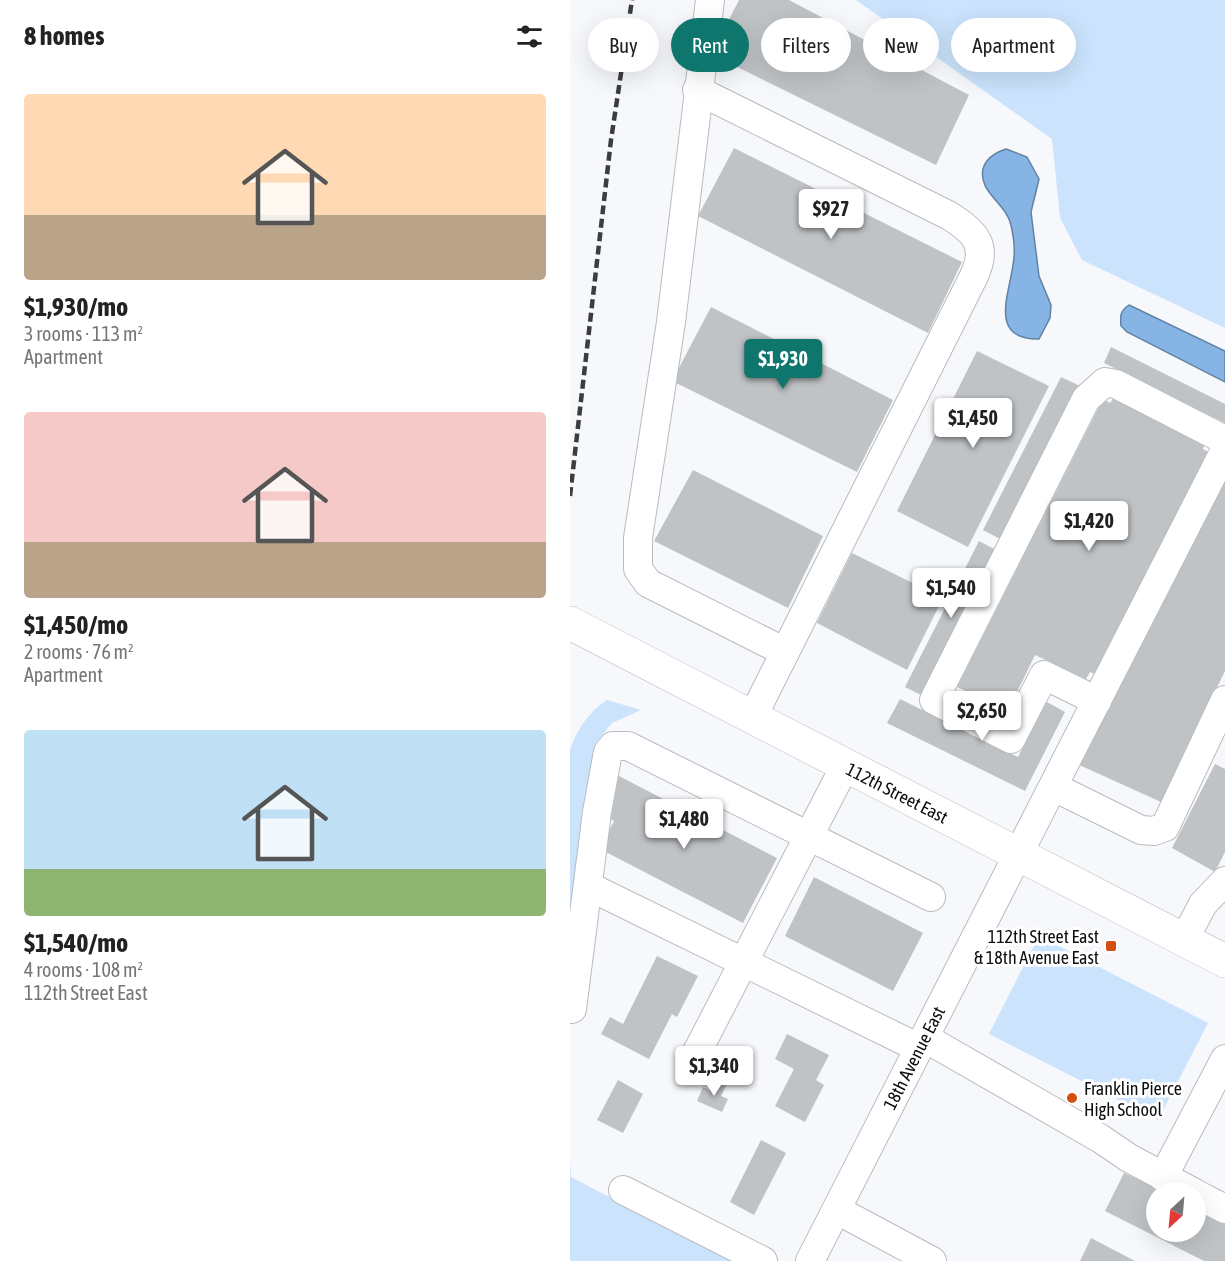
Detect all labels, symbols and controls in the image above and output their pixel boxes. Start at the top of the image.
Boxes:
chip: Buy [588,18,659,72]
chip: Rent [671,18,749,72]
chip: Filters [761,18,851,72]
chip: New [863,18,939,72]
chip: Apartment [951,18,1076,72]
icon: filters [513,20,546,53]
text: 8 homes [24,21,104,51]
icon: home [231,133,339,241]
pin: $927 [795,189,867,240]
text: $927 [813,197,849,220]
text: $1,930/mo [24,292,128,322]
text: 3 rooms · 113 m² [24,322,143,345]
pin: $1,930 [734,339,832,390]
text: Apartment [24,345,103,368]
text: $1,930 [758,347,808,370]
pin: $1,450 [924,398,1022,449]
text: $1,450 [948,406,998,429]
icon: home [231,451,339,559]
pin: $1,420 [1040,501,1138,552]
text: $1,420 [1064,509,1114,532]
pin: $1,540 [902,568,1000,619]
text: $1,540 [926,576,976,599]
text: $1,450/mo [24,610,128,640]
text: 2 rooms · 76 m² [24,640,134,663]
text: Apartment [24,663,103,686]
pin: $2,650 [933,691,1031,742]
text: $2,650 [957,699,1007,722]
street label: 112th Street East [843,758,951,828]
icon: home [231,769,339,877]
pin: $1,480 [635,799,733,850]
text: $1,480 [659,807,709,830]
place label: 112th Street East & 18th Avenue East [974,926,1099,968]
text: $1,540/mo [24,928,128,958]
marker: 112th Street East & 18th Avenue East [1104,939,1118,953]
text: 4 rooms · 108 m² [24,958,143,981]
text: 112th Street East [24,981,148,1004]
street label: 18th Avenue East [879,1003,949,1113]
pin: $1,340 [665,1046,763,1097]
text: $1,340 [689,1054,739,1077]
place label: Franklin Pierce High School [1084,1078,1182,1120]
marker: Franklin Pierce High School [1065,1091,1079,1105]
north arrow [1146,1182,1206,1242]
map controls [1146,1182,1206,1242]

